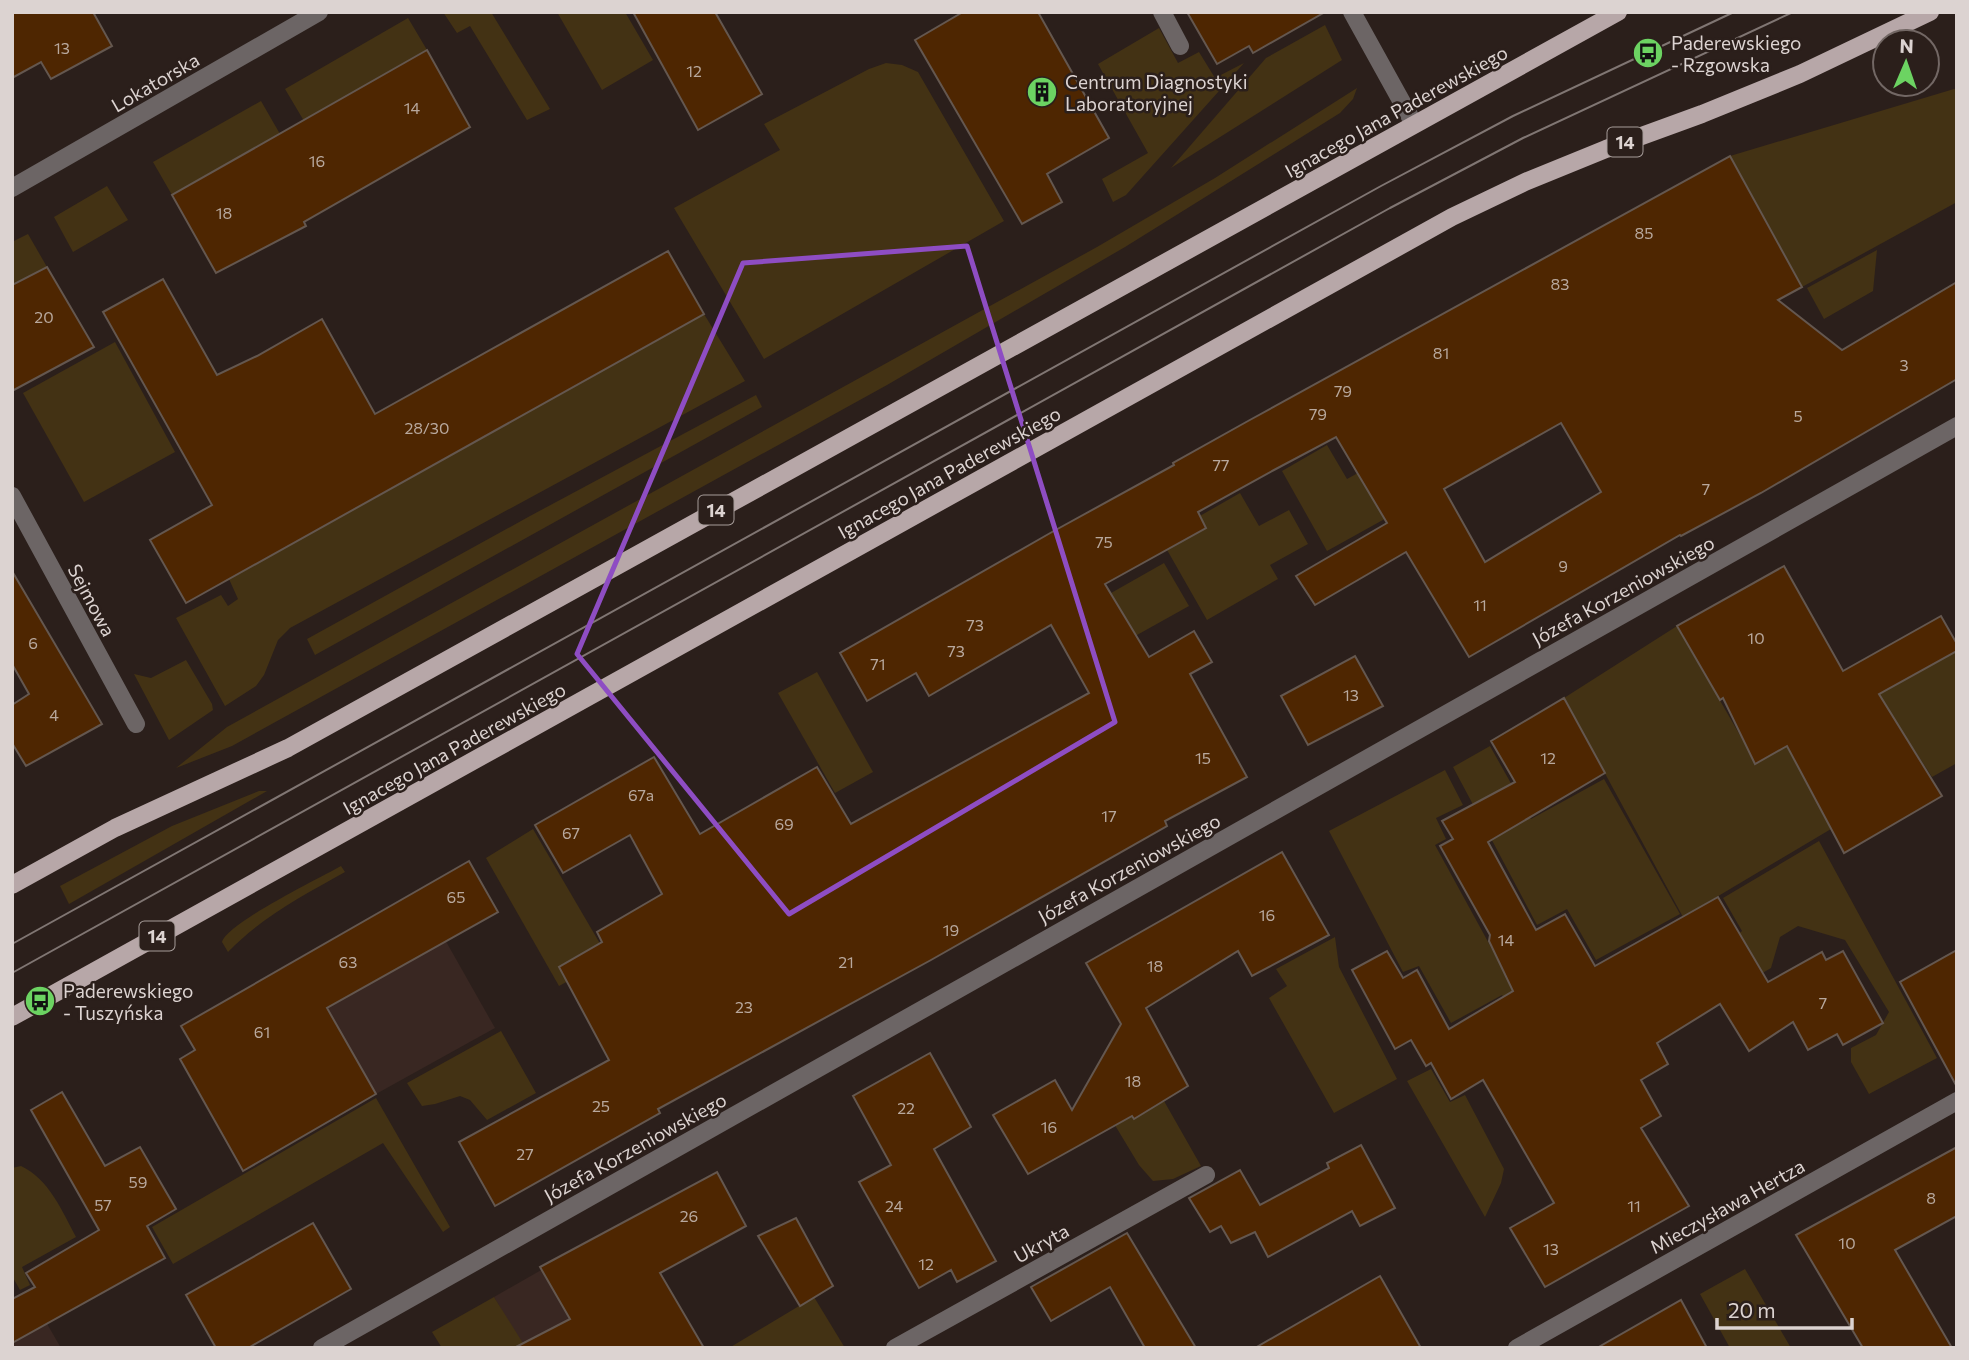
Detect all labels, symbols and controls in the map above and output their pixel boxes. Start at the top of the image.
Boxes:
north arrow [1871,28,1941,98]
place label: Paderewskiego - Rzgowska [1671,31,1801,76]
text: N [1899,34,1914,57]
bus stop icon: Paderewskiego - Rzgowska [1631,36,1665,70]
house number: 13 [54,38,70,57]
street label: Ignacego Jana Paderewskiego [1281,40,1511,182]
street label: Lokatorska [107,48,203,116]
house number: 12 [686,61,702,80]
place label: Centrum Diagnostyki Laboratoryjnej [1065,70,1248,115]
building icon: Centrum Diagnostyki Laboratoryjnej [1025,75,1059,109]
house number: 14 [404,98,421,117]
road number: 14 [1608,127,1642,156]
house number: 16 [309,151,325,170]
house number: 18 [216,203,232,222]
house number: 85 [1635,223,1653,242]
house number: 83 [1551,274,1569,293]
house number: 20 [34,307,54,326]
house number: 81 [1433,343,1449,362]
house number: 3 [1899,355,1909,374]
house number: 79 [1334,381,1352,400]
street label: Ignacego Jana Paderewskiego [834,401,1064,543]
house number: 79 [1309,404,1327,423]
house number: 5 [1793,406,1803,425]
house number: 28/30 [405,418,449,437]
house number: 77 [1213,455,1229,474]
house number: 7 [1702,479,1710,498]
road number: 14 [698,496,734,524]
street label: Józefa Korzeniowskiego [1528,530,1718,650]
house number: 75 [1095,532,1113,551]
house number: 9 [1558,556,1568,575]
street label: Sejmowa [63,560,121,640]
house number: 11 [1473,595,1487,614]
house number: 73 [966,615,984,634]
house number: 10 [1747,628,1765,647]
house number: 6 [28,633,38,652]
house number: 73 [947,641,965,660]
house number: 71 [870,654,886,673]
street label: Ignacego Jana Paderewskiego [339,677,569,819]
house number: 13 [1343,685,1359,704]
house number: 4 [49,705,59,724]
house number: 15 [1195,748,1211,767]
house number: 12 [1540,748,1556,767]
house number: 67a [628,785,654,804]
house number: 17 [1101,806,1117,825]
street label: Józefa Korzeniowskiego [1034,808,1224,928]
house number: 69 [774,814,794,833]
house number: 67 [562,823,580,842]
house number: 65 [447,887,465,906]
house number: 16 [1259,905,1275,924]
house number: 19 [943,920,959,939]
road number: 14 [140,922,174,951]
house number: 14 [1498,930,1515,949]
house number: 63 [339,952,357,971]
house number: 21 [838,952,854,971]
house number: 18 [1147,956,1163,975]
place label: Paderewskiego - Tuszyńska [63,979,193,1024]
bus stop icon: Paderewskiego - Tuszyńska [23,984,57,1018]
house number: 7 [1819,993,1827,1012]
house number: 23 [735,997,753,1016]
house number: 61 [254,1022,270,1041]
house number: 18 [1125,1071,1141,1090]
street label: Józefa Korzeniowskiego [540,1087,730,1207]
house number: 25 [592,1096,610,1115]
house number: 22 [897,1098,915,1117]
house number: 16 [1041,1117,1057,1136]
house number: 27 [516,1144,534,1163]
street label: Mieczysława Hertza [1646,1154,1808,1258]
house number: 59 [129,1172,147,1191]
house number: 8 [1926,1188,1936,1207]
house number: 57 [94,1195,112,1214]
house number: 24 [885,1196,903,1215]
house number: 11 [1627,1196,1641,1215]
house number: 26 [680,1206,698,1225]
street label: Ukryta [1009,1219,1073,1267]
house number: 10 [1838,1233,1856,1252]
house number: 13 [1543,1239,1559,1258]
house number: 12 [918,1254,934,1273]
scale bar [1717,1286,1852,1330]
text: 20 m [1728,1297,1776,1322]

